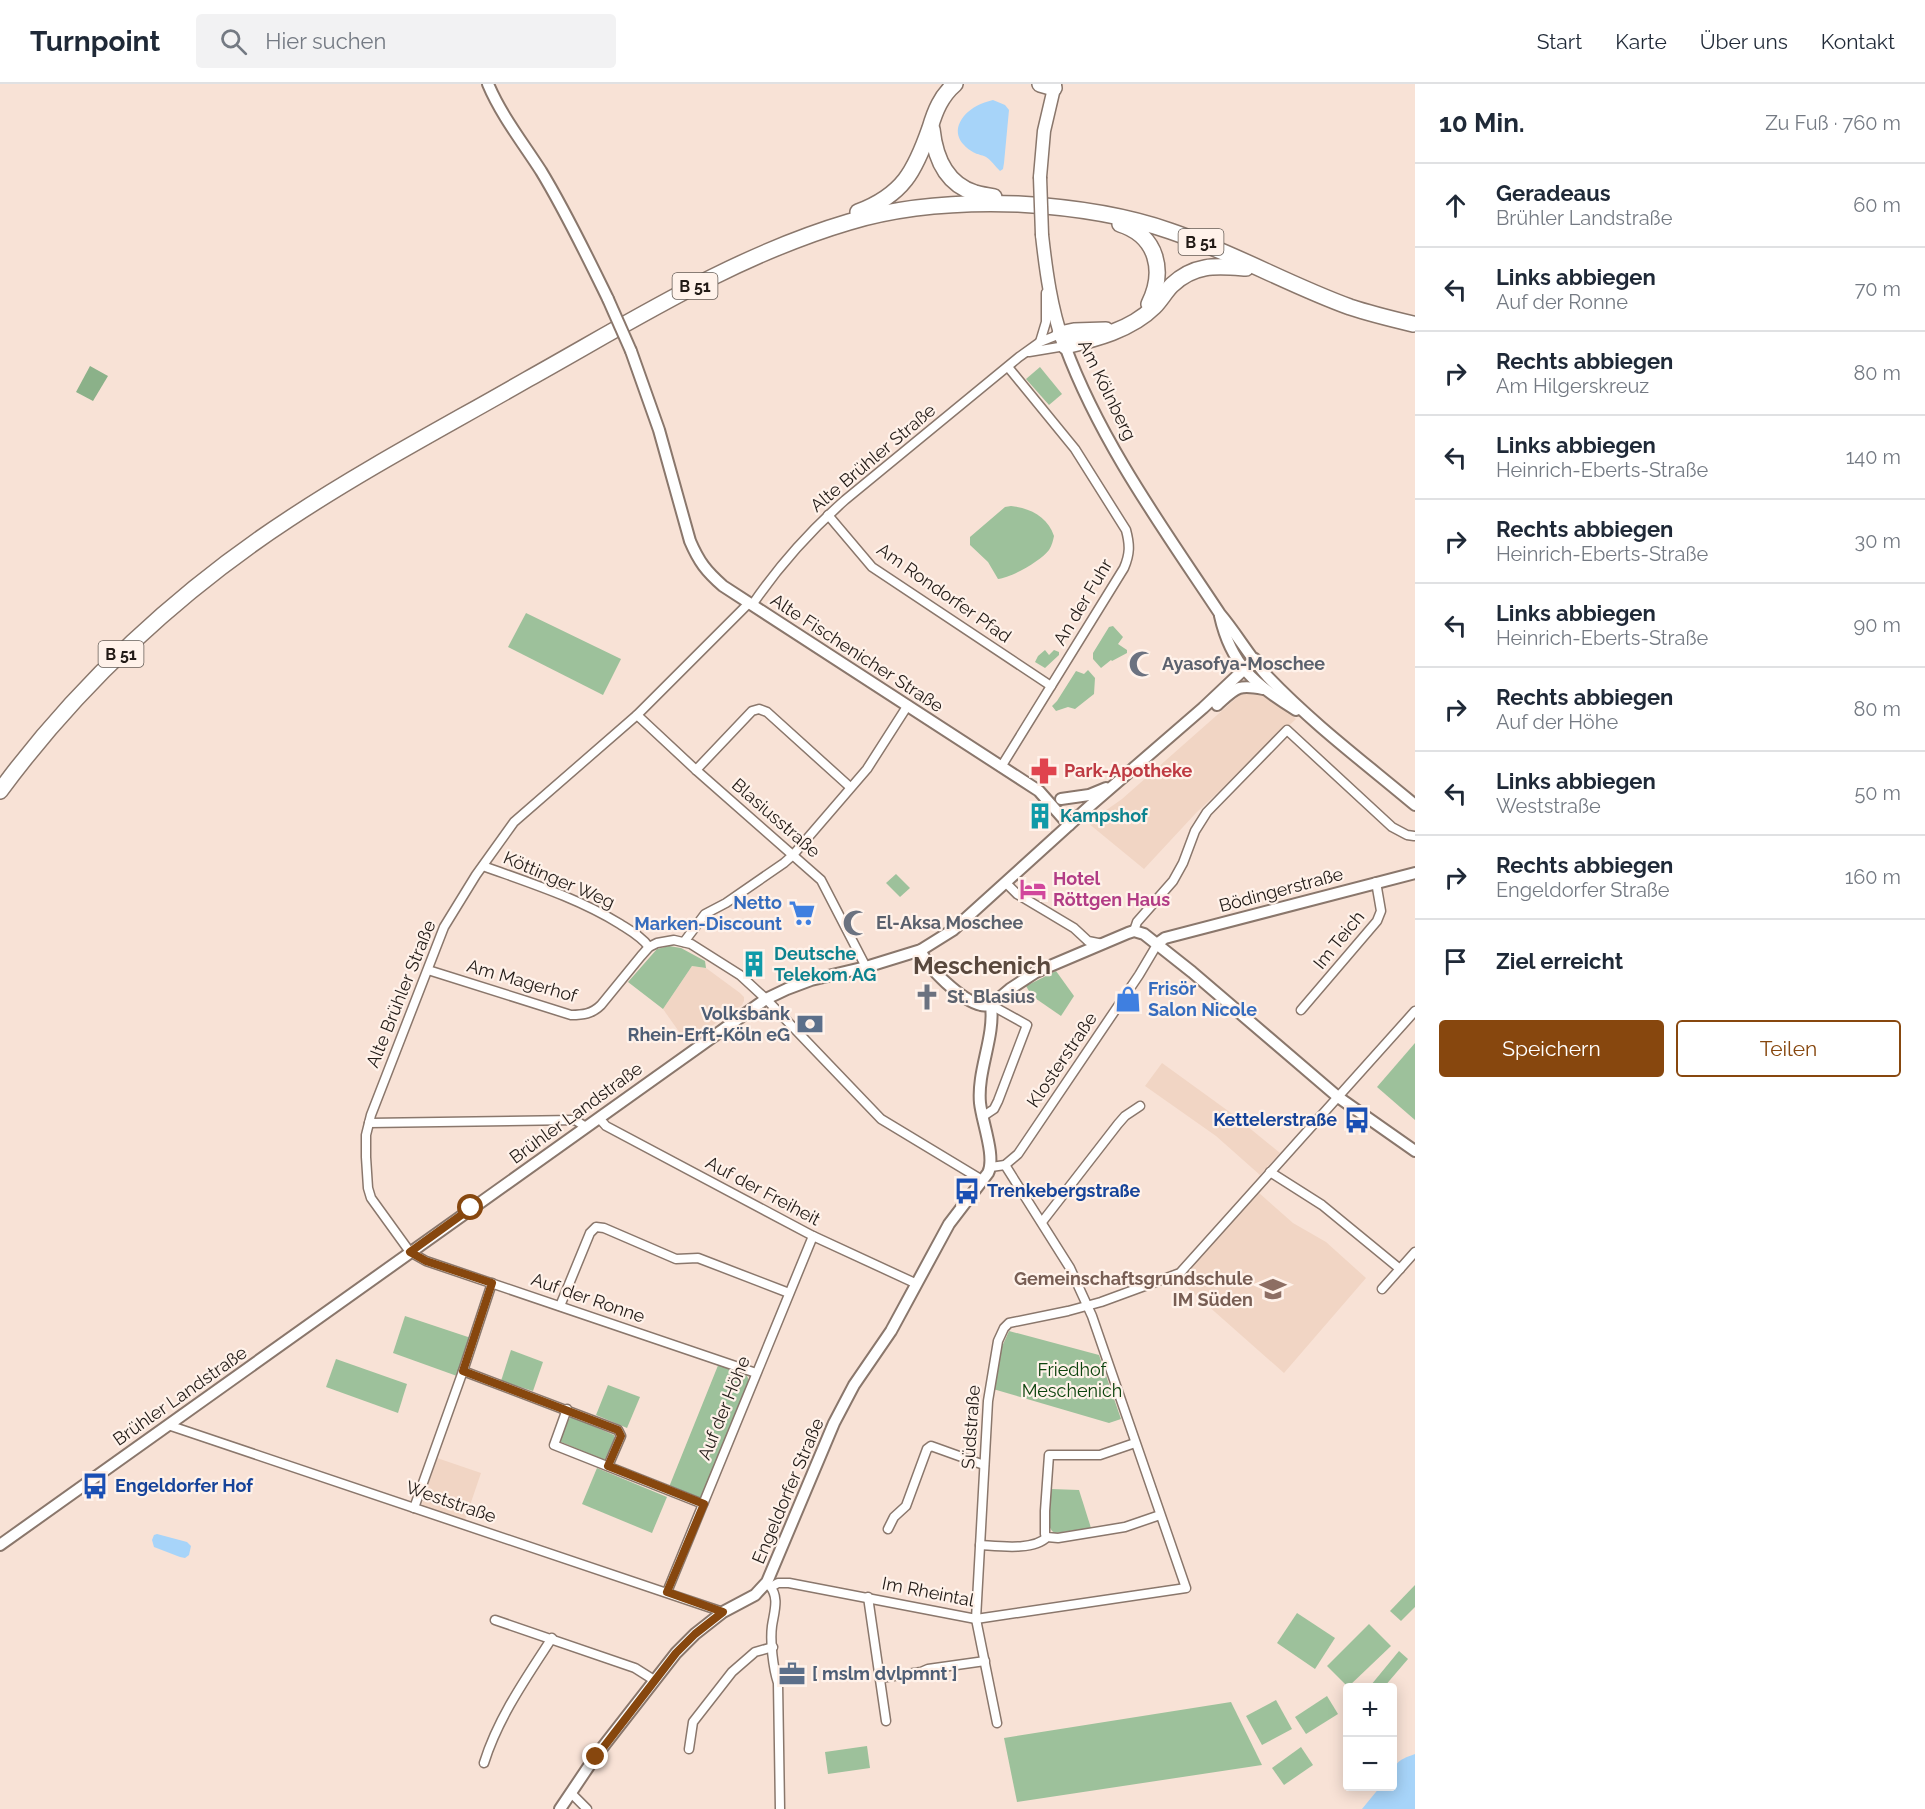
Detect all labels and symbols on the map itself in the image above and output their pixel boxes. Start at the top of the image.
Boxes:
road number: B 51 [1178,229,1224,255]
road number: B 51 [672,273,718,299]
street label: Am Kölnberg [1074,336,1141,443]
street label: Alte Brühler Straße [806,399,940,516]
street label: Am Rondorfer Pfad [873,538,1015,647]
street label: An der Fuhr [1049,554,1117,649]
street label: Alte Fischenicher Straße [767,589,948,716]
road number: B 51 [98,641,144,667]
mosque icon: Ayasofya-Moschee [1127,649,1157,679]
place label: Ayasofya-Moschee [1162,653,1325,674]
pharmacy icon: Park-Apotheke [1029,756,1059,786]
place label: Park-Apotheke [1064,760,1193,781]
street label: Blasiusstraße [728,774,825,862]
building icon: Kampshof [1025,801,1055,831]
place label: Kampshof [1060,805,1149,826]
street label: Köttinger Weg [500,847,618,912]
street label: Bödingerstraße [1217,863,1346,916]
place label: Hotel Röttgen Haus [1053,868,1170,910]
hotel icon: Hotel Röttgen Haus [1018,874,1048,904]
place label: Netto Marken-Discount [634,892,782,934]
supermarket icon: Netto Marken-Discount [787,898,817,928]
street label: Im Teich [1309,906,1368,973]
mosque icon: El-Aksa Moschee [841,908,871,938]
place label: El-Aksa Moschee [876,912,1024,933]
street label: Alte Brühler Straße [361,917,440,1070]
place label: Deutsche Telekom AG [774,943,876,985]
building icon: Deutsche Telekom AG [739,949,769,979]
district label: Meschenich [913,951,1051,980]
street label: Am Magerhof [465,955,581,1007]
place label: Frisör Salon Nicole [1148,978,1257,1020]
church icon: St. Blasius [912,982,942,1012]
shop icon: Frisör Salon Nicole [1113,984,1143,1014]
place label: St. Blasius [947,986,1035,1007]
place label: Volksbank Rhein-Erft-Köln eG [628,1003,791,1045]
street label: Klosterstraße [1022,1008,1101,1111]
bank icon: Volksbank Rhein-Erft-Köln eG [795,1009,825,1039]
street label: Brühler Landstraße [505,1057,646,1168]
bus stop icon: Kettelerstraße [1342,1105,1372,1135]
place label: Kettelerstraße [1213,1109,1337,1130]
street label: Auf der Freiheit [702,1152,824,1230]
bus stop icon: Trenkebergstraße [952,1176,982,1206]
place label: Trenkebergstraße [987,1180,1141,1201]
route start [457,1194,483,1220]
street label: Auf der Ronne [529,1268,648,1327]
place label: Gemeinschaftsgrundschule IM Süden [1014,1268,1253,1310]
school or university icon: Gemeinschaftsgrundschule IM Süden [1258,1274,1288,1304]
street label: Brühler Landstraße [109,1341,251,1450]
street label: Auf der Höhe [693,1353,754,1463]
park label: Friedhof Meschenich [1022,1359,1122,1401]
street label: Südstraße [957,1384,984,1470]
street label: Engeldorfer Straße [747,1414,828,1567]
bus stop icon: Engeldorfer Hof [80,1471,110,1501]
place label: Engeldorfer Hof [115,1475,254,1496]
street label: Weststraße [403,1476,500,1527]
street label: Im Rheintal [880,1572,976,1611]
office icon: [ mslm dvlpmnt ] [777,1659,807,1689]
place label: [ mslm dvlpmnt ] [812,1663,958,1684]
route end [582,1743,608,1769]

